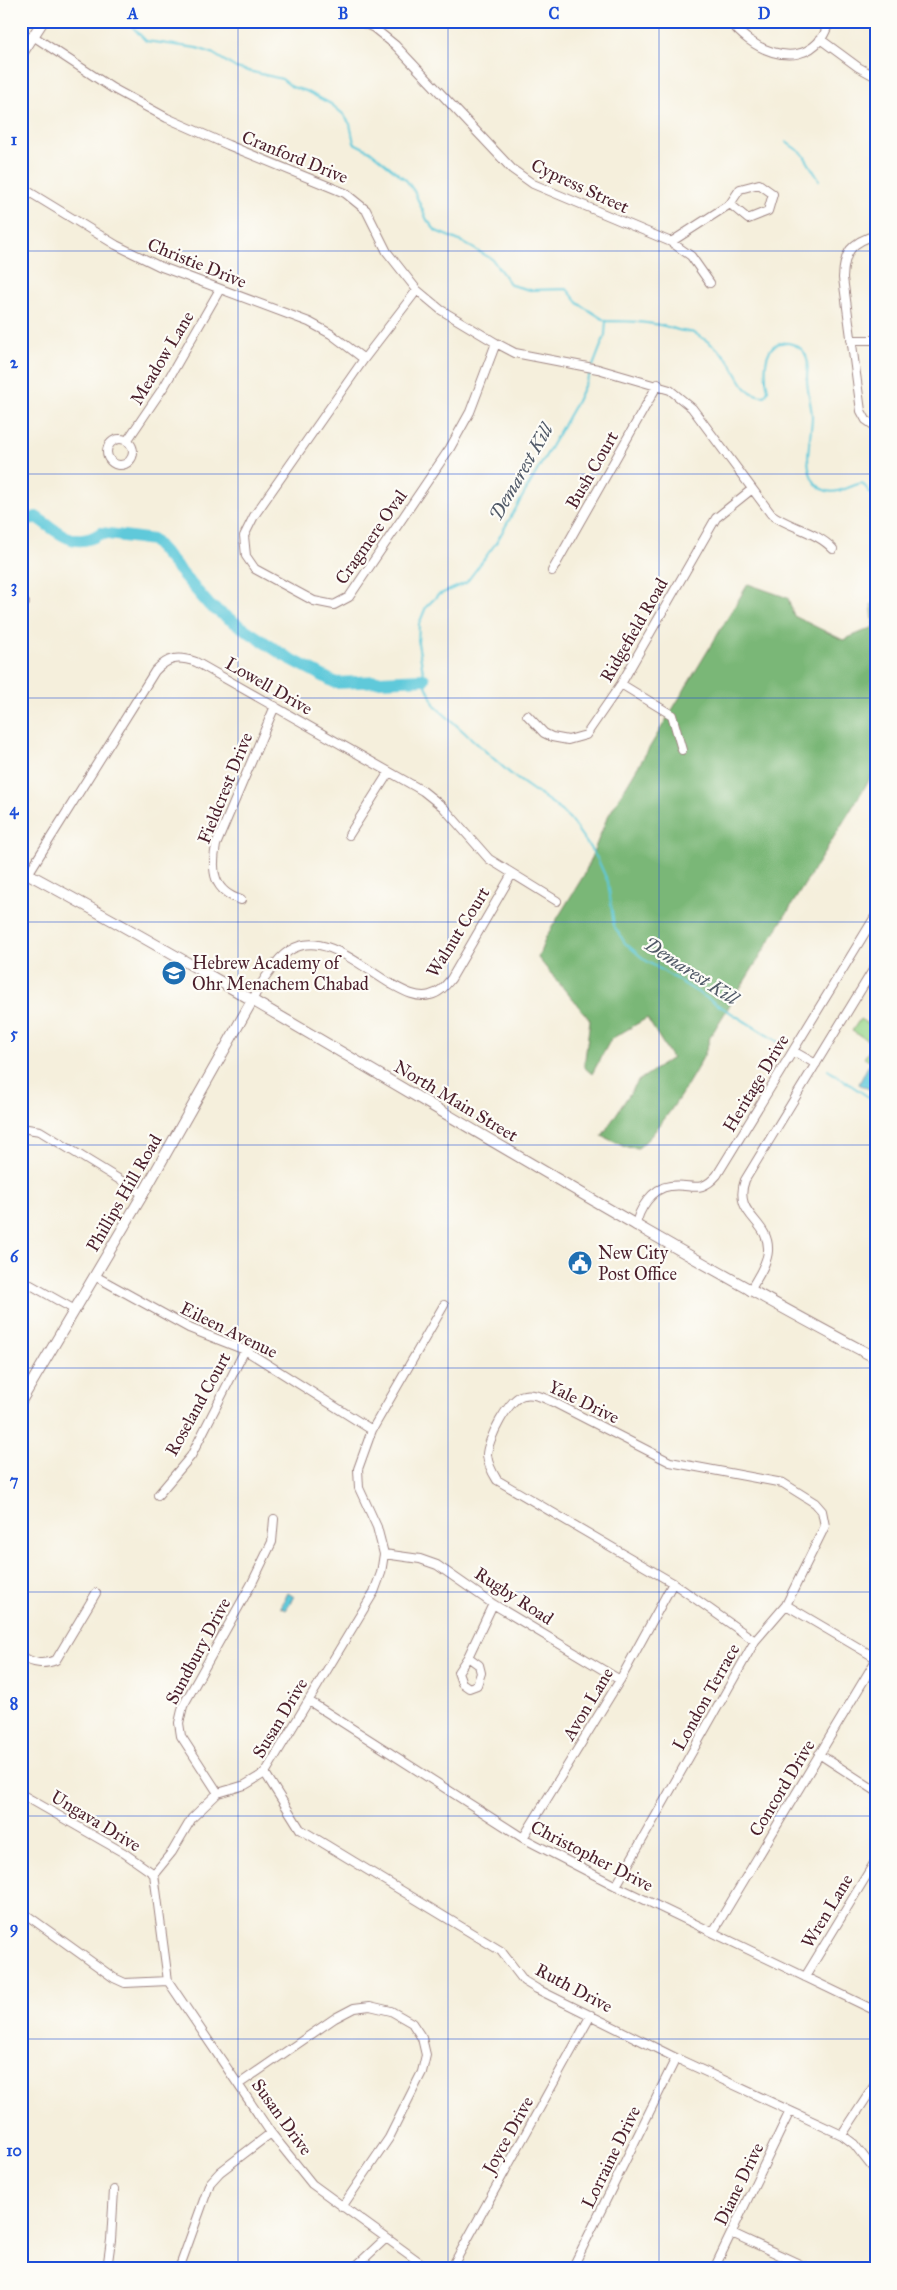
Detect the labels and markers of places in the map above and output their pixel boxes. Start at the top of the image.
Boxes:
place label: Hebrew Academy of Ohr Menachem Chabad [192,952,369,995]
school or university icon: Hebrew Academy of Ohr Menachem Chabad [161,960,187,986]
place label: New City Post Office [598,1242,677,1285]
public building icon: New City Post Office [567,1250,593,1276]

